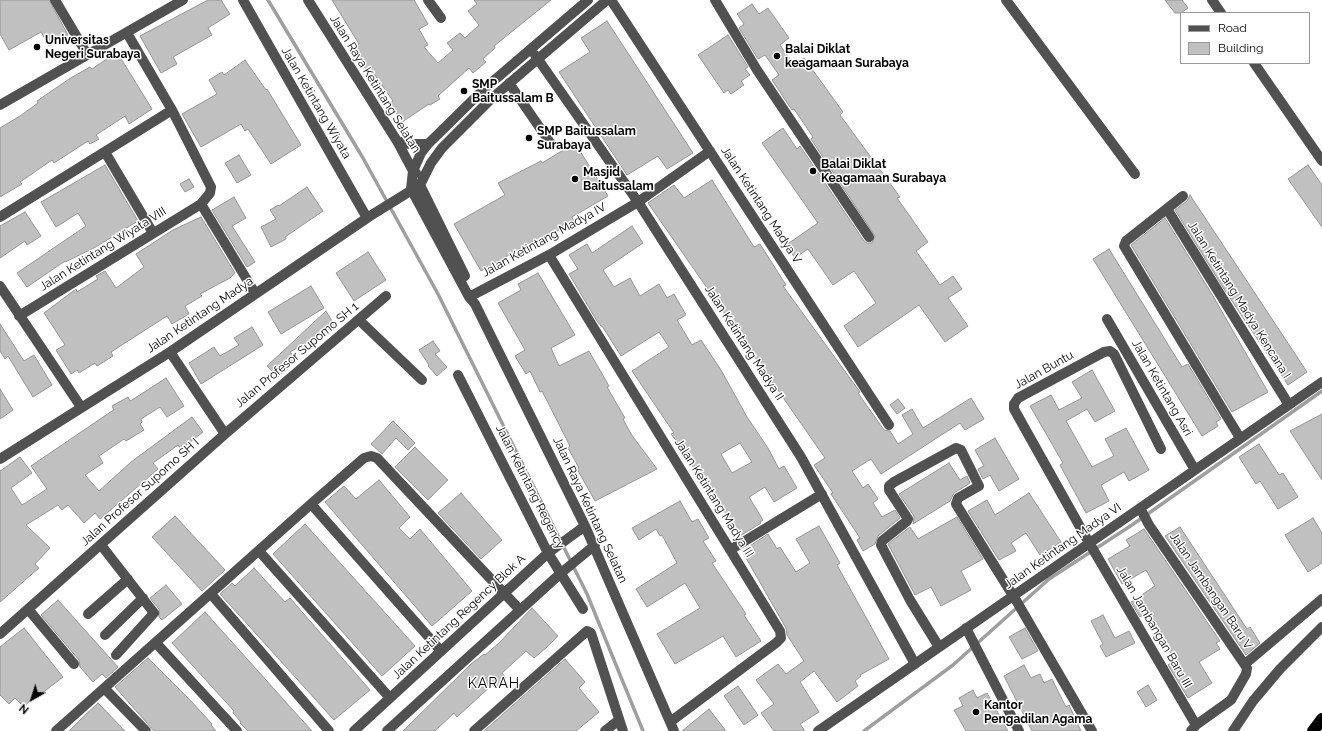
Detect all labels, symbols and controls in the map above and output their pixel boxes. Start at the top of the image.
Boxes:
street label: Jalan Raya Ketintang Selatan [327,12,423,156]
legend [1180,12,1310,64]
text: Road [1218,21,1247,35]
place label: Universitas Negeri Surabaya [45,33,140,61]
text: Building [1218,41,1264,55]
marker: Universitas Negeri Surabaya [32,42,42,52]
place label: Balai Diklat keagamaan Surabaya [785,42,909,70]
street label: Jalan Ketintang Wiyata [278,45,354,161]
marker: Balai Diklat keagamaan Surabaya [772,51,782,61]
place label: SMP Baitussalam B [472,77,554,105]
marker: SMP Baitussalam B [459,86,469,96]
place label: SMP Baitussalam Surabaya [537,124,636,152]
marker: SMP Baitussalam Surabaya [524,133,534,143]
street label: Jalan Ketintang Madya V [718,144,804,266]
place label: Balai Diklat Keagamaan Surabaya [821,157,946,185]
place label: Masjid Baitussalam [583,165,654,193]
marker: Balai Diklat Keagamaan Surabaya [808,166,818,176]
marker: Masjid Baitussalam [570,174,580,184]
street label: Jalan Ketintang Madya IV [479,200,609,280]
street label: Jalan Ketintang Wiyata VIII [37,204,169,294]
street label: Jalan Ketintang Madya Kencana I [1185,219,1293,381]
street label: Jalan Ketintang Madya [144,274,256,356]
street label: Jalan Ketintang Madya II [701,283,787,403]
street label: Jalan Profesor Supomo SH 1 [233,299,361,411]
street label: Jalan Ketintang Asri [1129,337,1195,439]
street label: Jalan Buntu [1012,348,1076,392]
street label: Jalan Ketintang Regency [492,423,568,551]
street label: Jalan Profesor Supomo SH I [78,435,202,549]
street label: Jalan Raya Ketintang Selatan [550,435,630,585]
street label: Jalan Ketintang Madya III [672,436,756,560]
street label: Jalan Ketintang Madya VI [1002,500,1124,592]
street label: Jalan Jambangan Baru V [1167,530,1255,652]
street label: Jalan Ketintang Regency Blok A [390,552,528,682]
street label: Jalan Jambangan Baru III [1113,564,1195,690]
district label: KARAH [468,676,520,692]
north arrow [12,679,52,719]
place label: Kantor Pengadilan Agama [984,698,1092,726]
text: N [17,701,31,716]
marker: Kantor Pengadilan Agama [971,707,981,717]

